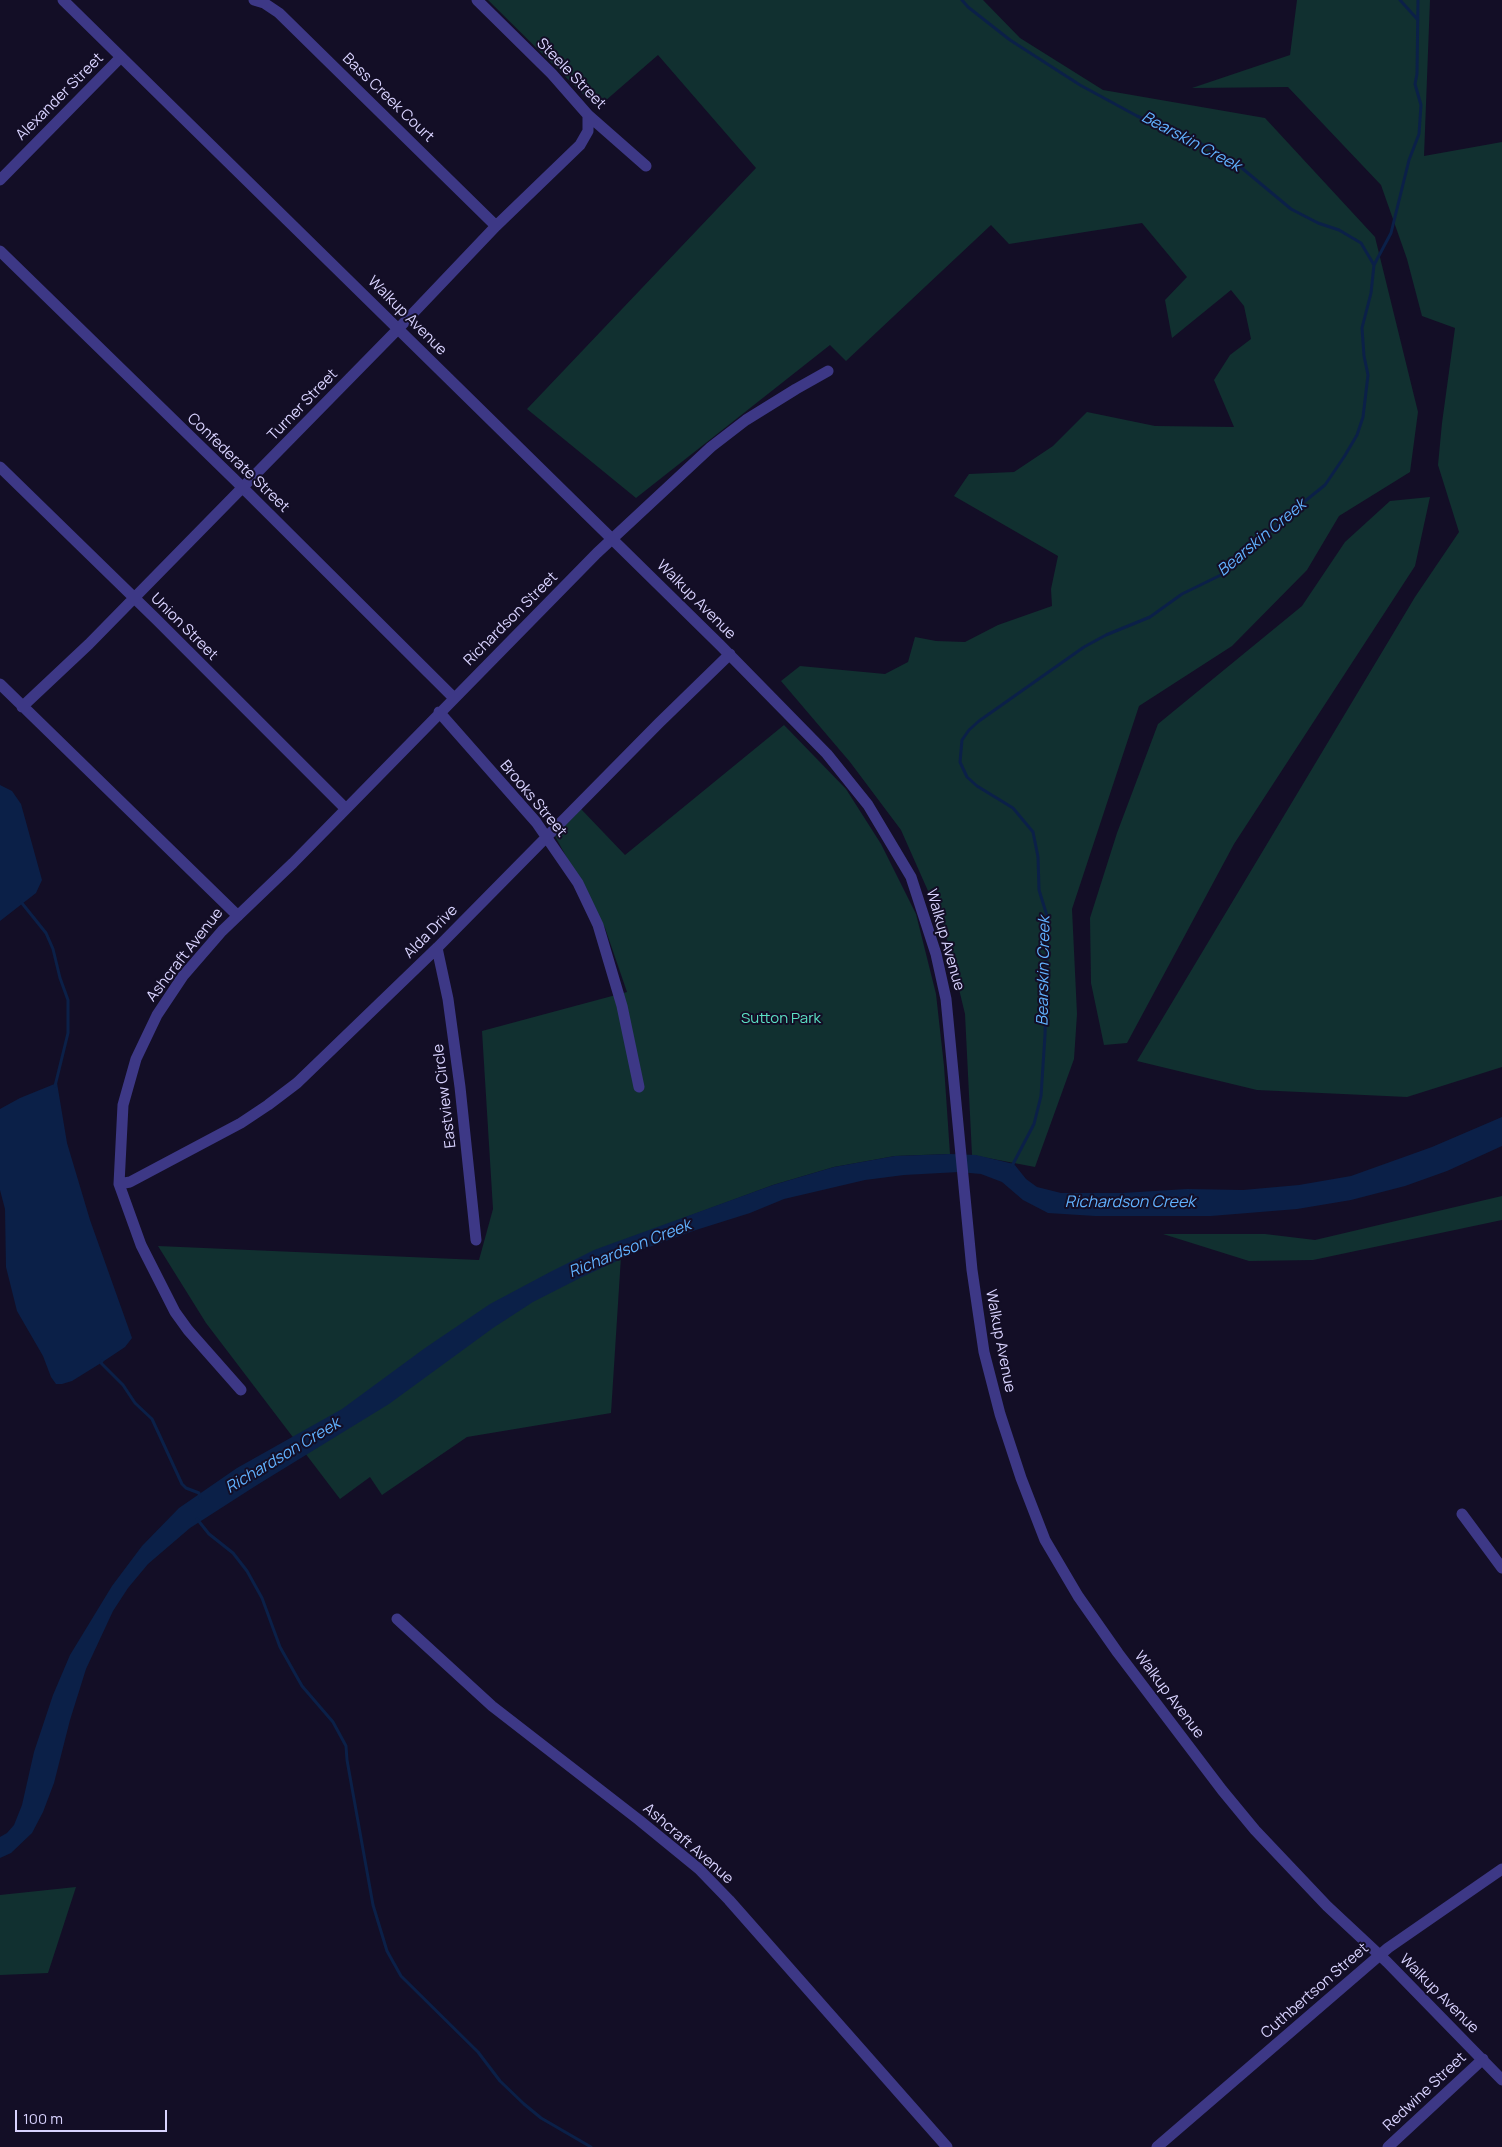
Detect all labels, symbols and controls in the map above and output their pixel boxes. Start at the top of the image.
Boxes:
street label: Steele Street [533,35,609,113]
street label: Alexander Street [12,49,108,145]
street label: Bass Creek Court [339,50,437,146]
water label: Bearskin Creek [1138,108,1244,176]
street label: Walkup Avenue [364,273,450,359]
street label: Turner Street [264,365,342,445]
street label: Confederate Street [183,410,293,516]
water label: Bearskin Creek [1214,495,1310,581]
street label: Walkup Avenue [653,557,739,643]
street label: Richardson Street [460,568,562,670]
street label: Union Street [147,590,221,664]
street label: Brooks Street [496,757,570,841]
street label: Walkup Avenue [922,887,968,993]
street label: Alda Drive [400,901,462,963]
street label: Ashcraft Avenue [143,905,227,1005]
water label: Bearskin Creek [1033,916,1055,1026]
park label: Sutton Park [741,1010,821,1028]
street label: Eastview Circle [430,1043,460,1149]
water label: Richardson Creek [1065,1193,1195,1213]
water label: Richardson Creek [566,1216,694,1282]
street label: Walkup Avenue [981,1288,1019,1394]
water label: Richardson Creek [222,1414,344,1498]
street label: Walkup Avenue [1130,1648,1208,1742]
street label: Ashcraft Avenue [639,1800,737,1888]
street label: Cuthbertson Street [1258,1939,1372,2043]
street label: Walkup Avenue [1396,1951,1482,2037]
street label: Redwine Street [1380,2049,1470,2135]
scale bar [18,2100,170,2132]
text: 100 m [23,2108,63,2129]

